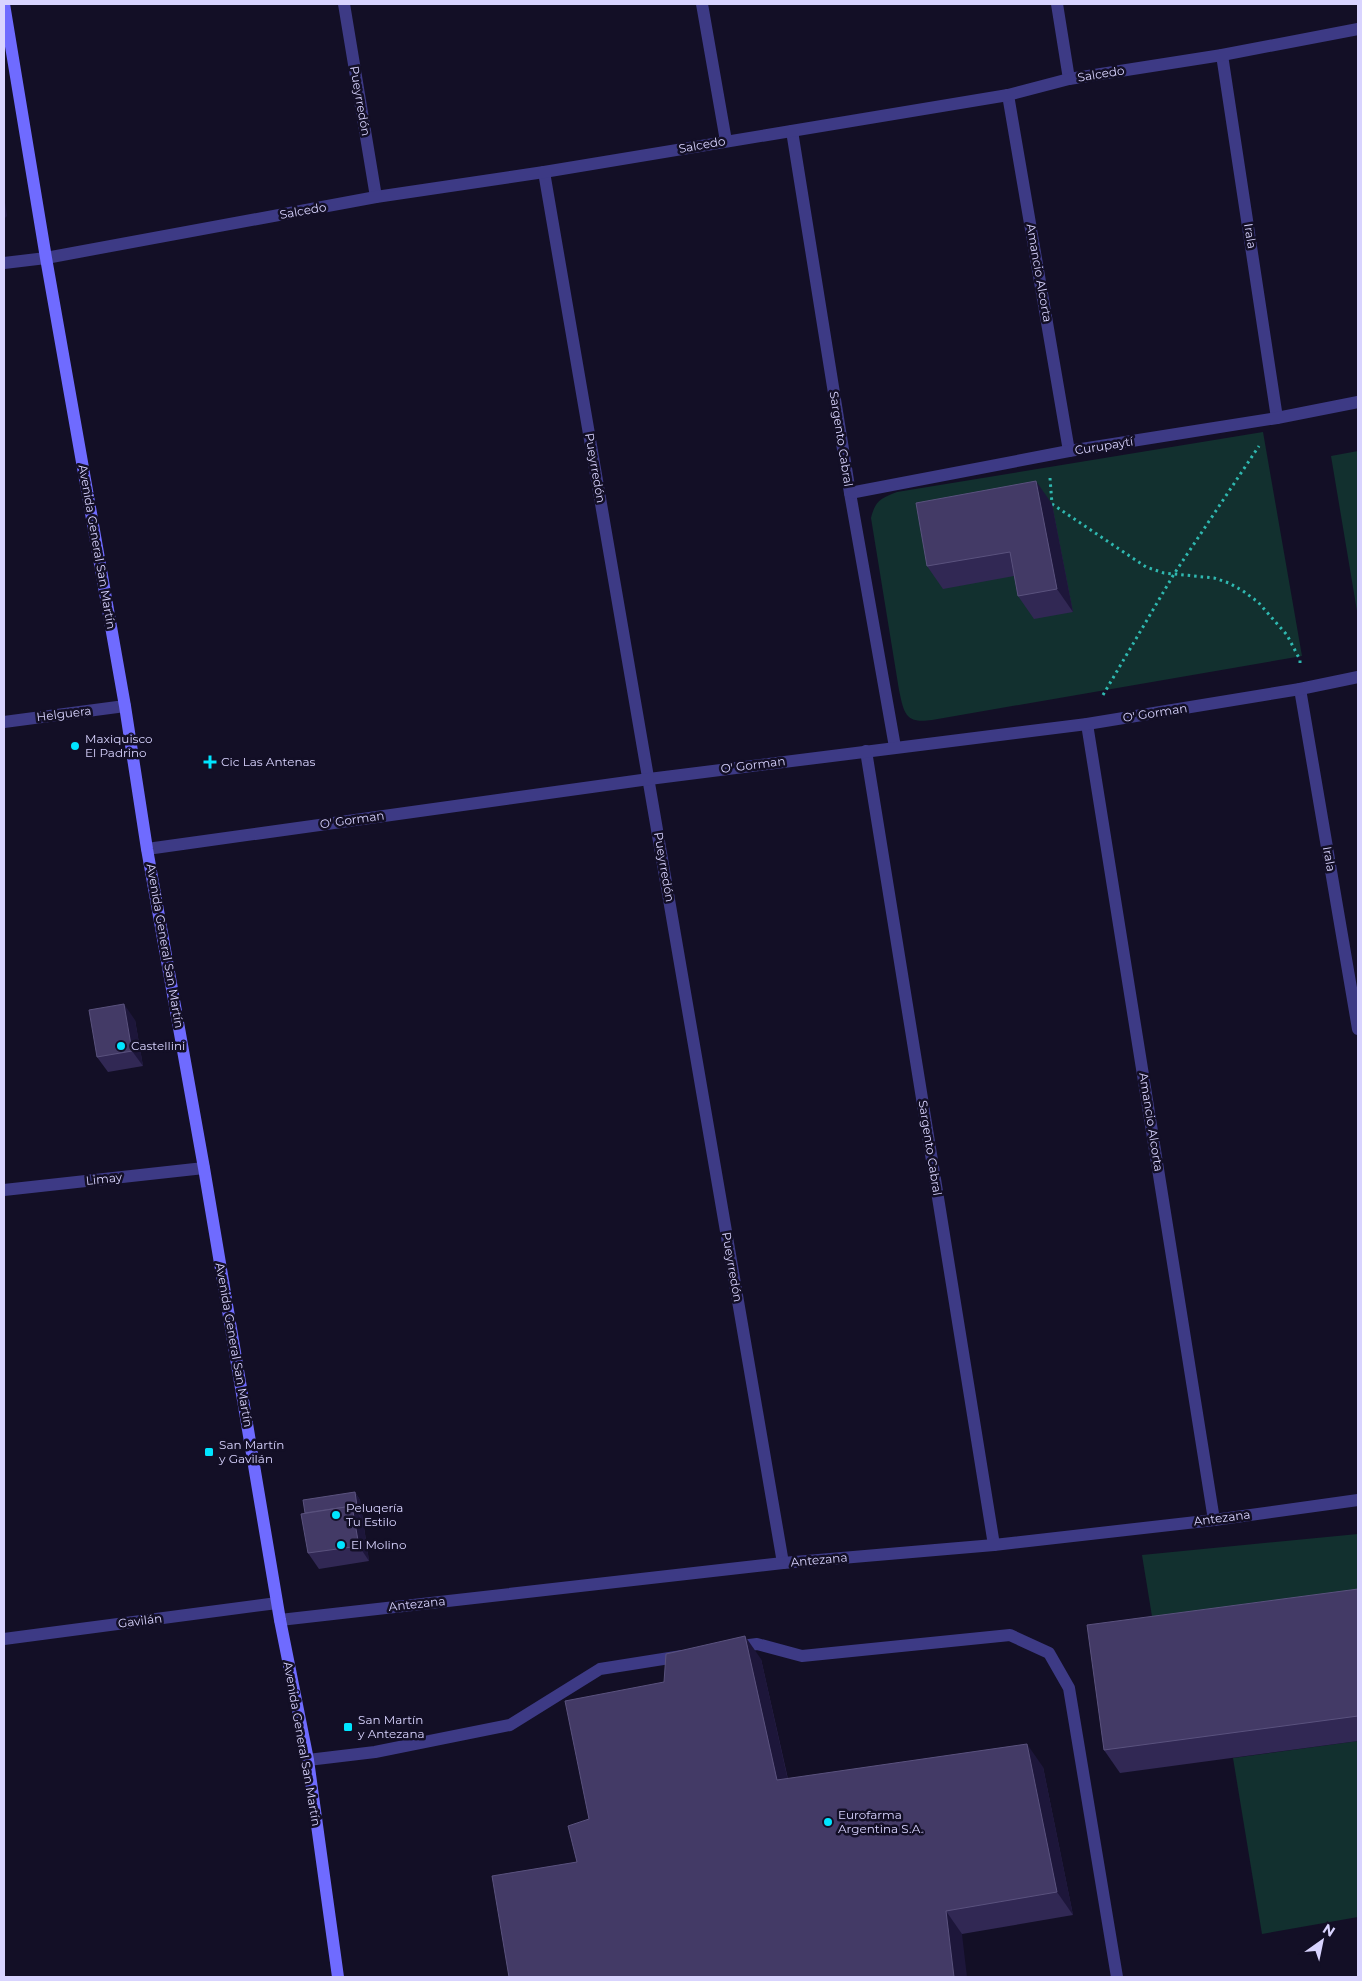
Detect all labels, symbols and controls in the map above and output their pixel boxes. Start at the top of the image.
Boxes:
street label: Salcedo [1076,62,1125,85]
street label: Pueyrredón [347,65,374,137]
street label: Salcedo [677,133,726,156]
street label: Salcedo [278,199,327,222]
street label: Amancio Alcorta [1023,222,1056,323]
street label: Irala [1241,222,1260,250]
street label: Sargento Cabral [827,390,856,488]
street label: Pueyrredón [582,432,609,504]
street label: Curupaytí [1074,433,1135,458]
street label: Avenida General San Martín [76,464,119,630]
street label: O' Gorman [1122,700,1188,725]
street label: Helguera [36,703,92,724]
place label: Maxiquisco El Padrino [85,731,153,760]
marker: Maxiquisco El Padrino [69,740,81,752]
street label: O' Gorman [720,753,786,776]
place label: Cic Las Antenas [221,754,316,769]
marker: Cic Las Antenas [203,755,217,769]
street label: O' Gorman [319,808,385,831]
street label: Pueyrredón [651,831,678,903]
street label: Irala [1320,845,1339,873]
street label: Avenida General San Martín [144,863,187,1029]
place label: Castellini [131,1038,185,1053]
marker: Castellini [115,1040,127,1052]
street label: Amancio Alcorta [1136,1071,1167,1172]
street label: Sargento Cabral [916,1099,945,1197]
street label: Limay [85,1169,123,1188]
street label: Pueyrredón [719,1231,746,1303]
street label: Avenida General San Martín [213,1262,256,1428]
place label: San Martín y Gavilán [218,1437,284,1466]
marker: San Martín y Gavilán [203,1446,215,1458]
place label: Peluqería Tu Estilo [346,1500,403,1529]
street label: Antezana [1193,1507,1251,1528]
marker: Peluqería Tu Estilo [330,1509,342,1521]
place label: El Molino [351,1537,406,1552]
marker: El Molino [335,1539,347,1551]
street label: Antezana [790,1550,848,1569]
street label: Antezana [388,1593,446,1614]
street label: Gavilán [117,1610,163,1631]
street label: Avenida General San Martín [281,1661,324,1827]
place label: San Martín y Antezana [357,1712,425,1741]
marker: San Martín y Antezana [342,1721,354,1733]
place label: Eurofarma Argentina S.A. [838,1807,923,1836]
marker: Eurofarma Argentina S.A. [822,1816,834,1828]
north arrow [1297,1916,1347,1966]
text: N [1319,1919,1339,1941]

